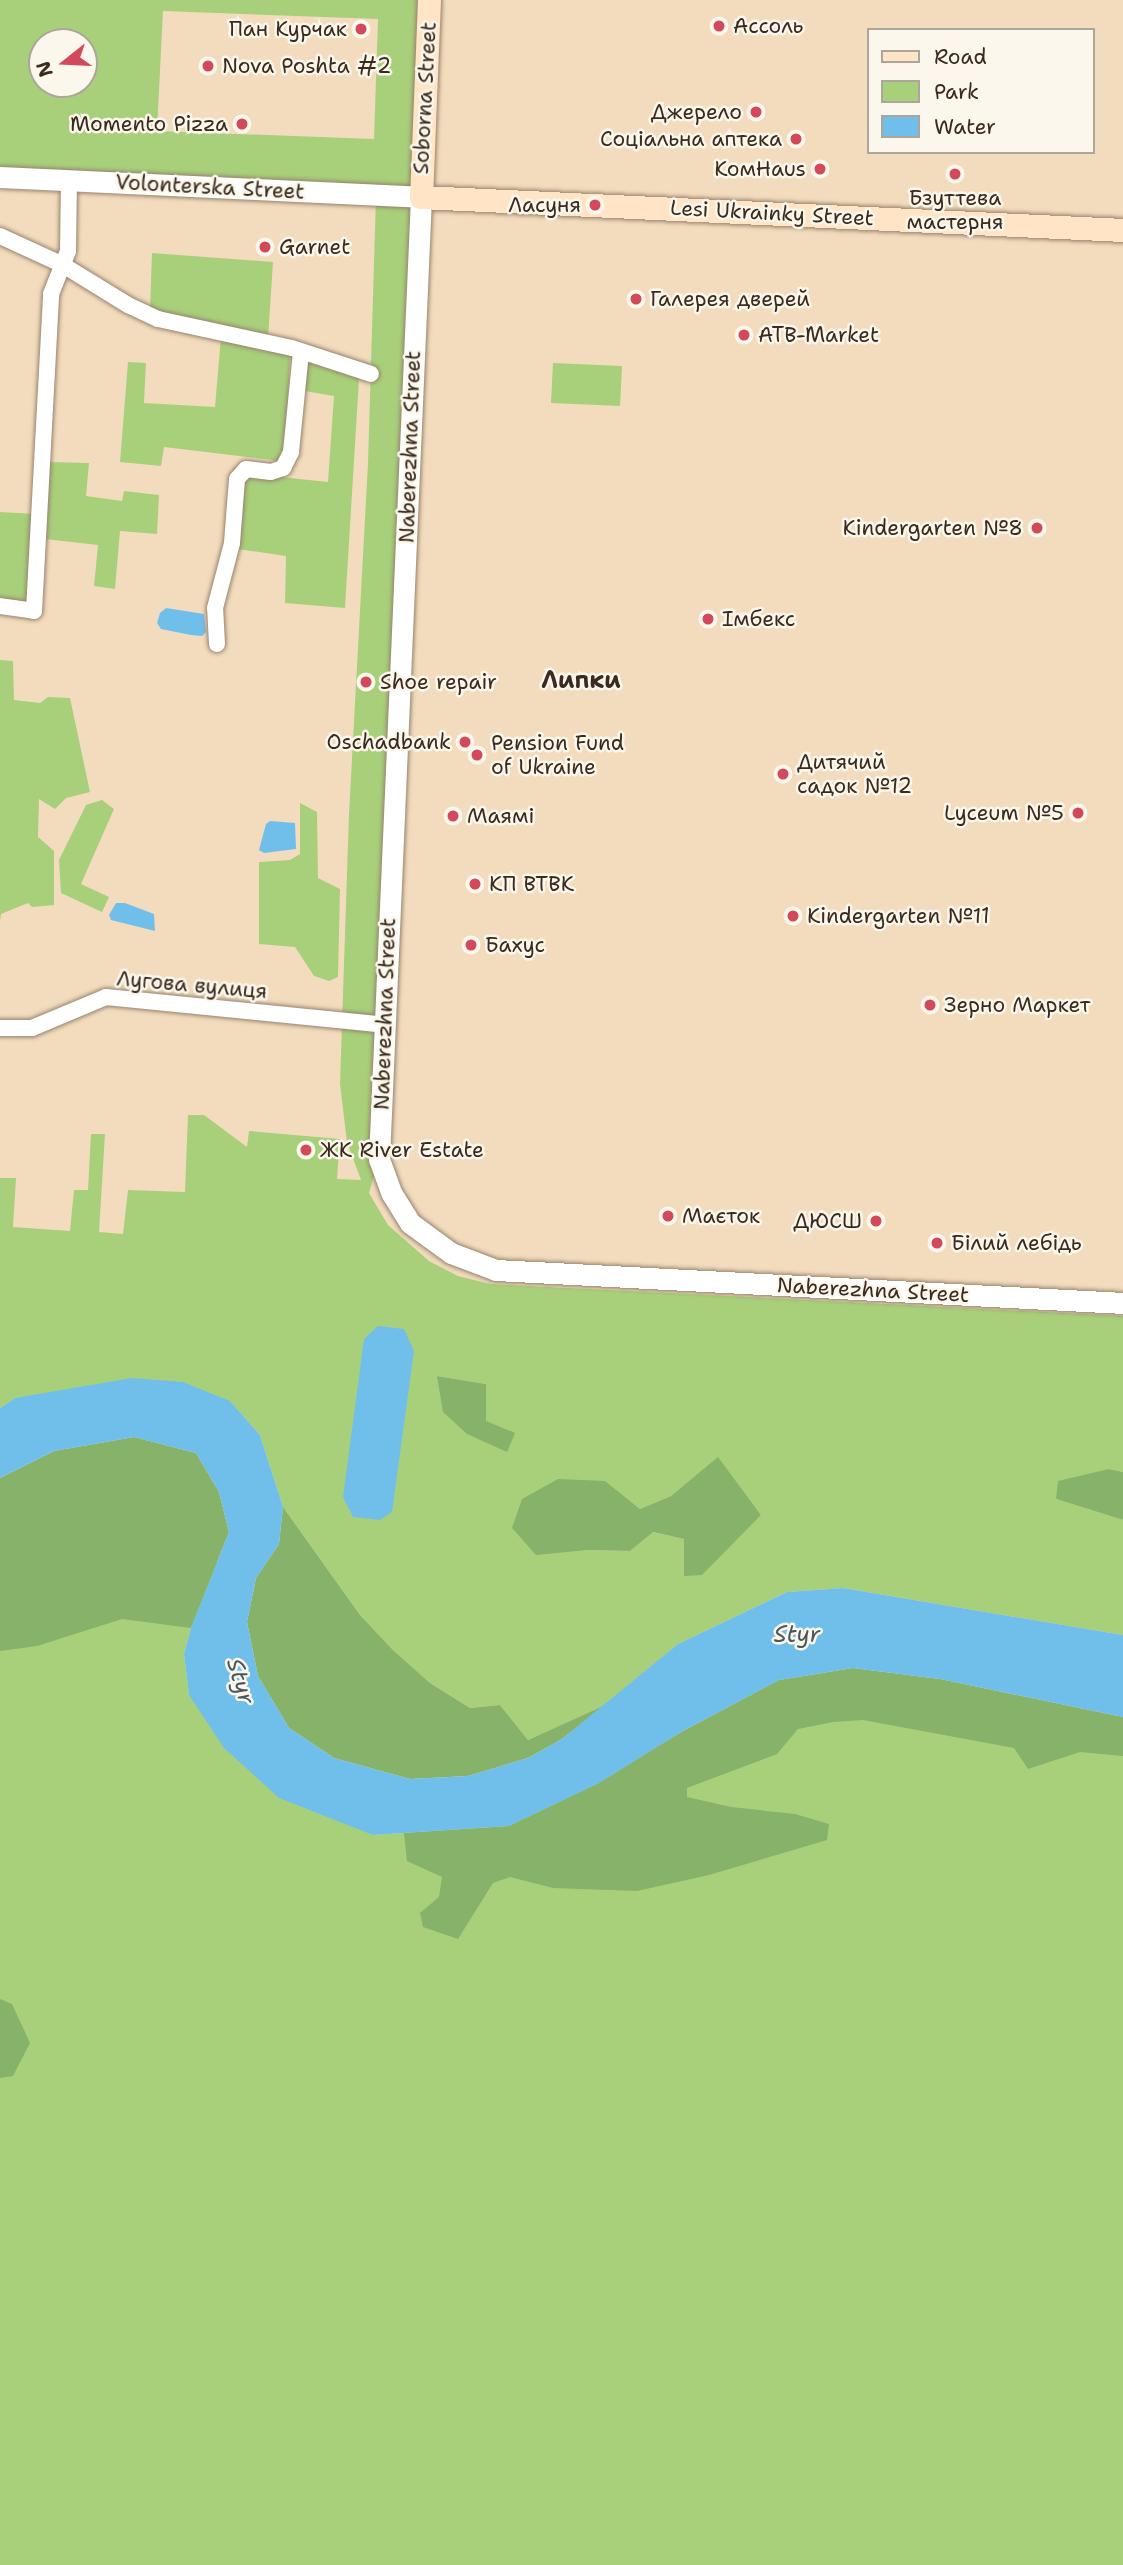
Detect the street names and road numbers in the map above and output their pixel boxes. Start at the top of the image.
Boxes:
street label: Soborna Street [408,21,442,175]
street label: Volonterska Street [115,169,305,205]
street label: Lesi Ukrainky Street [670,195,874,231]
street label: Naberezhna Street [394,350,426,544]
street label: Naberezhna Street [369,917,401,1111]
street label: Лугова вулиця [116,966,268,1004]
street label: Naberezhna Street [776,1272,970,1308]

